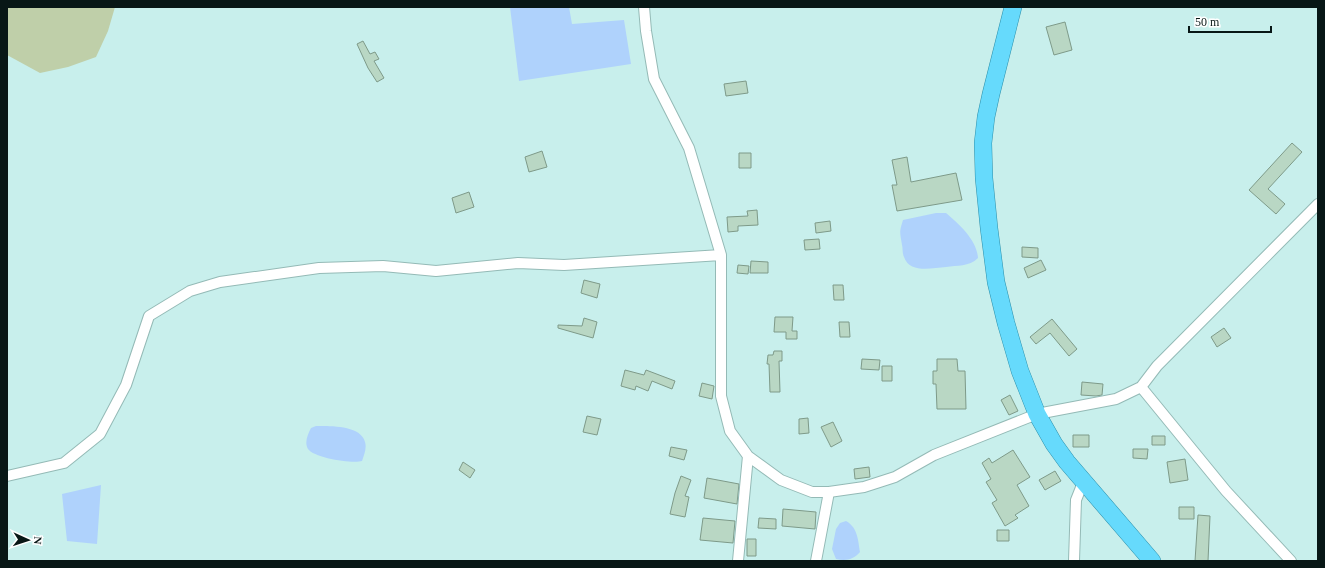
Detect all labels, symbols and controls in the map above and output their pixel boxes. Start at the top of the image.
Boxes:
scale bar [1189,8,1271,34]
text: 50 m [1195,15,1220,29]
north arrow [8,520,48,560]
text: N [32,536,44,545]

